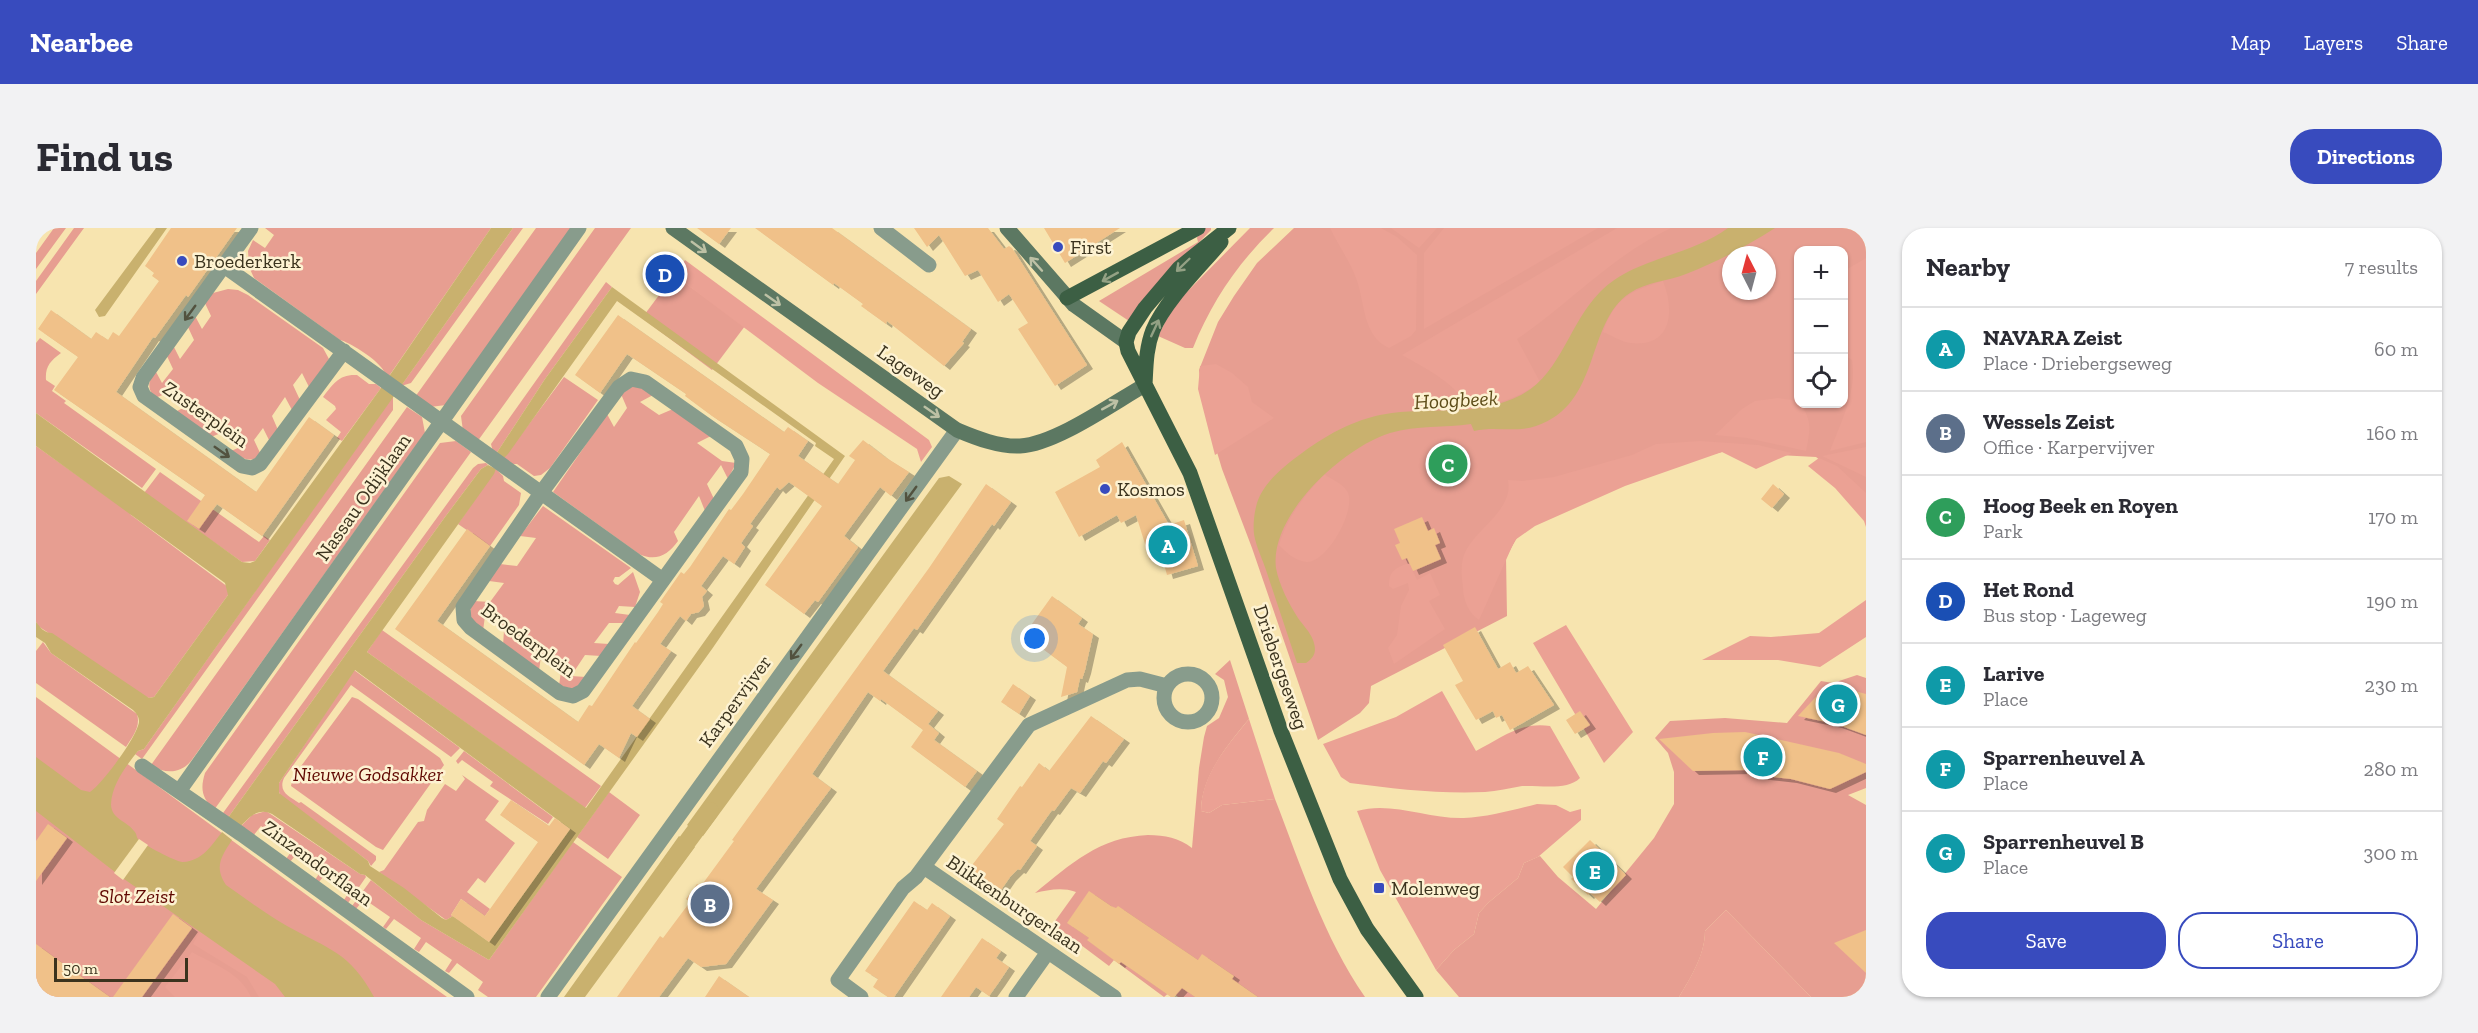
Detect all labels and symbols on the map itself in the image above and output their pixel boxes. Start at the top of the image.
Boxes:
place label: First [1070,235,1112,259]
marker: First [1051,240,1065,254]
one-way arrow [690,241,706,253]
north arrow [1722,246,1776,300]
place label: Broederkerk [194,249,302,273]
pin: D [646,252,684,296]
marker: Broederkerk [175,254,189,268]
one-way arrow [1029,256,1043,271]
one-way arrow [1176,257,1191,272]
one-way arrow [1101,272,1119,283]
one-way arrow [765,293,781,306]
one-way arrow [183,305,196,321]
one-way arrow [1150,320,1161,338]
street label: Lageweg [873,339,949,403]
street label: Zusterplein [158,376,254,453]
water label: Hoogbeek [1413,385,1499,414]
one-way arrow [1101,399,1118,411]
one-way arrow [924,406,940,418]
street label: Nassau Odijklaan [310,428,416,565]
pin: C [1428,442,1468,486]
one-way arrow [213,446,230,458]
place label: Kosmos [1117,477,1185,501]
marker: Kosmos [1098,482,1112,496]
one-way arrow [904,485,917,501]
pin: A [1148,522,1188,568]
street label: Broederplein [477,597,582,683]
street label: Driebergseweg [1248,601,1314,733]
your location [1020,624,1049,653]
one-way arrow [790,644,803,660]
street label: Karpervijver [694,650,776,752]
pin: G [1818,682,1858,726]
pin: F [1744,734,1782,780]
park label: Nieuwe Godsakker [293,762,443,786]
street label: Zinzendorflaan [258,815,378,911]
pin: E [1576,848,1614,894]
street label: Blikkenburgerlaan [942,850,1088,959]
place label: Molenweg [1391,876,1480,900]
marker: Molenweg [1372,881,1386,895]
pin: B [690,882,730,926]
park label: Slot Zeist [99,884,175,908]
scale bar [54,955,188,982]

